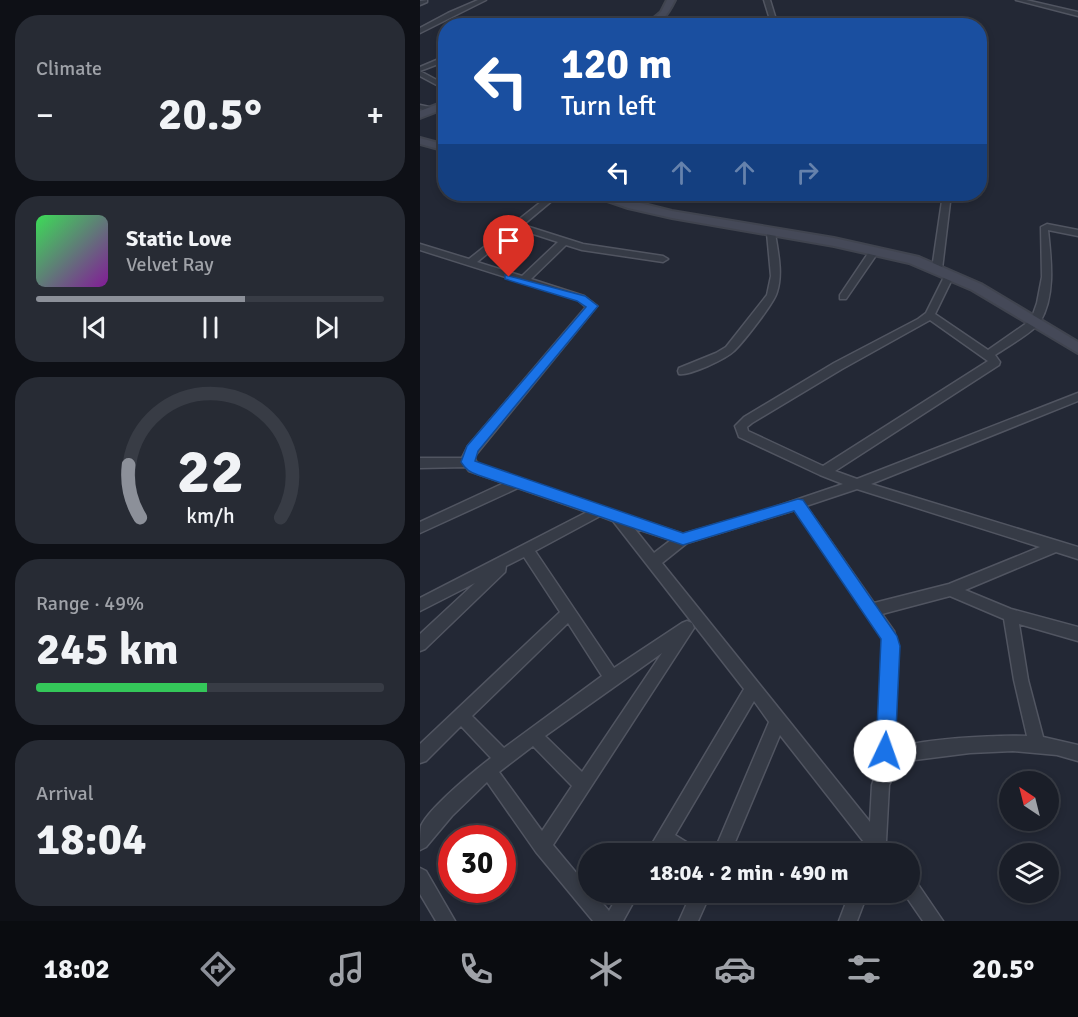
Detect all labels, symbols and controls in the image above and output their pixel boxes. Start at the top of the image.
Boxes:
text: 120 m [561,39,672,90]
icon: left [462,42,540,120]
text: Climate [36,56,102,81]
text: 20.5° [158,87,262,142]
text: Turn left [561,90,656,123]
text: − [36,95,54,136]
text: + [366,95,384,136]
icon: left [602,156,635,189]
icon: ahead [665,156,698,189]
icon: ahead [728,156,761,189]
icon: right [791,156,824,189]
pin [483,215,534,277]
icon: arrive [492,224,525,257]
text: Static Love [126,225,232,252]
text: Velvet Ray [126,252,214,277]
icon: previous [78,311,111,344]
icon: pause [194,311,227,344]
icon: next [310,311,343,344]
text: 22 [176,433,244,510]
text: km/h [186,503,234,529]
text: Range · 49% [36,591,144,616]
text: 245 km [36,622,179,677]
position arrow [853,719,917,783]
north arrow [999,771,1059,831]
map controls [999,771,1059,903]
text: Arrival [36,781,94,806]
text: 18:04 [36,812,146,867]
speed limit sign: 30 [438,825,516,903]
button: layers [999,843,1059,903]
text: 18:04 · 2 min · 490 m [649,859,849,886]
icon: directions [197,948,239,990]
icon: music [326,948,368,990]
icon: phone [455,948,497,990]
icon: climate [585,948,627,990]
icon: car [714,948,756,990]
icon: filters [843,948,885,990]
text: 18:02 [44,953,110,986]
text: 20.5° [972,953,1034,986]

